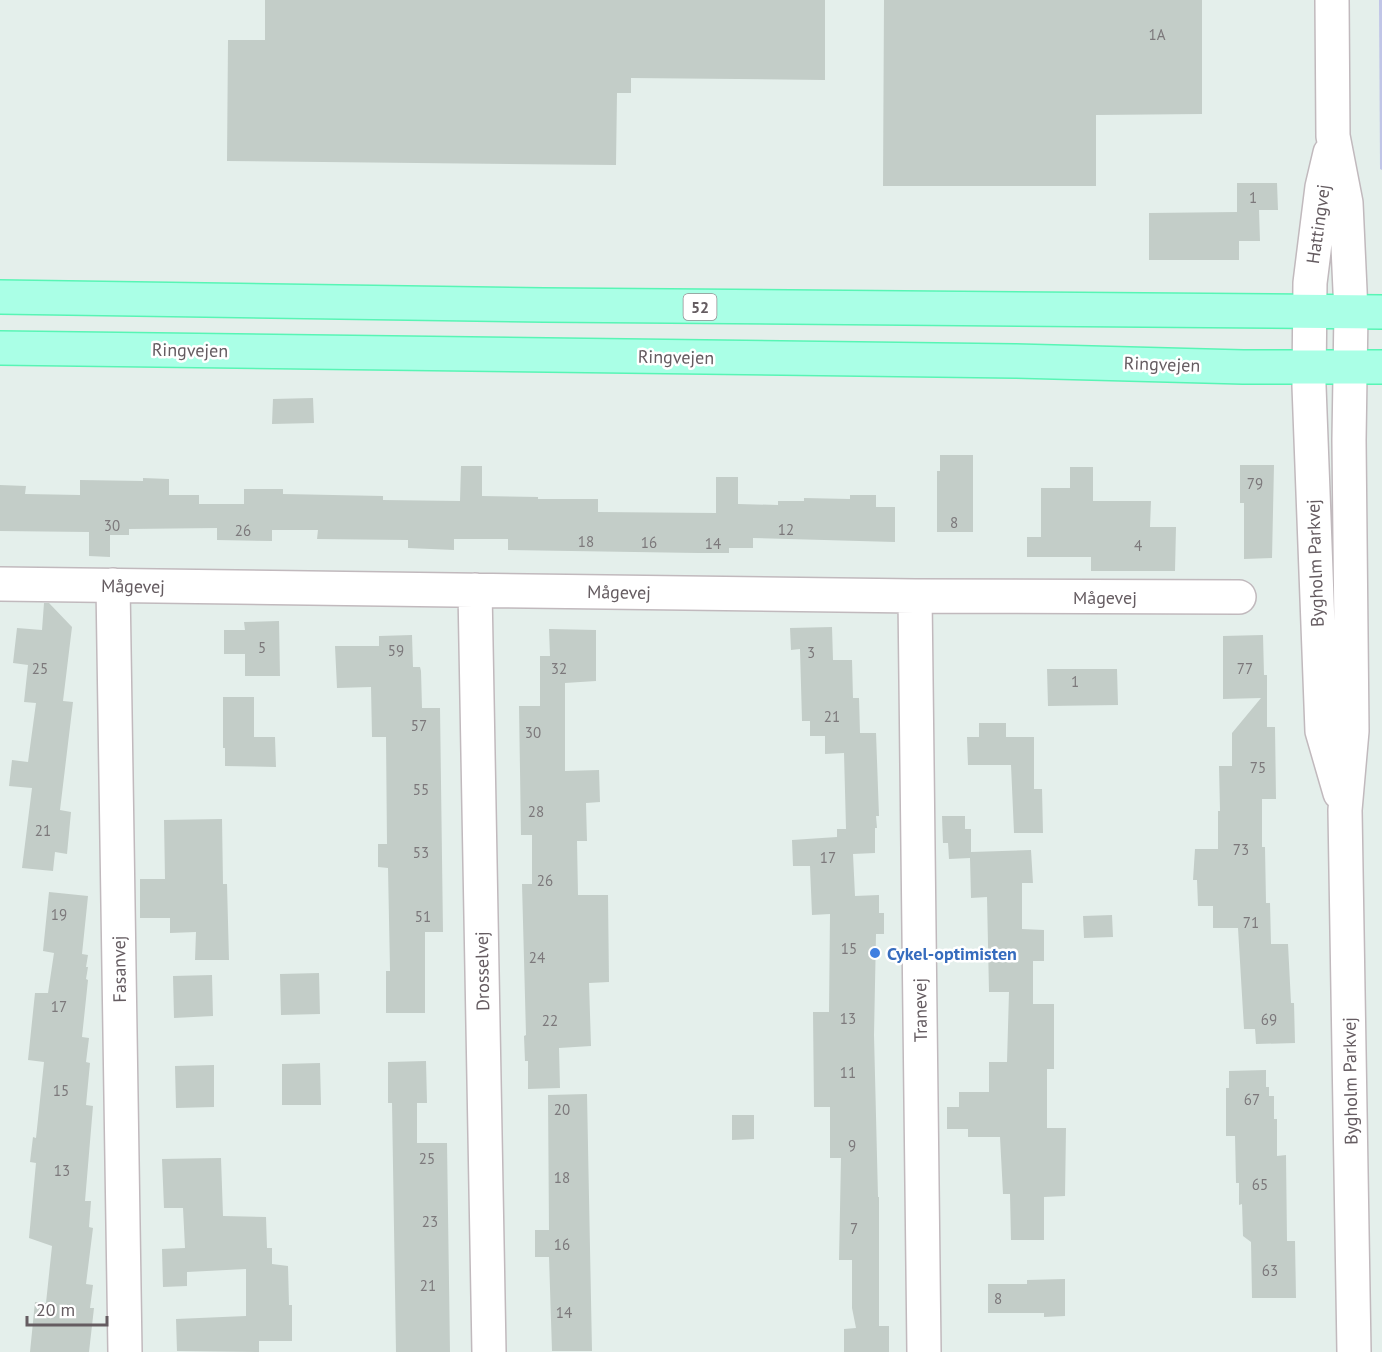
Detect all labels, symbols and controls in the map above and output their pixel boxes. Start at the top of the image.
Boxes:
house number: 1A [1149,25,1166,44]
street label: Hattingvej [1301,183,1335,265]
house number: 1 [1249,188,1257,207]
road number: 52 [684,294,716,320]
street label: Ringvejen [152,338,228,362]
street label: Ringvejen [638,345,714,369]
street label: Ringvejen [1123,351,1201,377]
house number: 79 [1247,474,1263,493]
street label: Bygholm Parkvej [1301,499,1329,627]
house number: 8 [950,513,958,532]
house number: 30 [104,516,120,535]
house number: 12 [778,520,794,539]
house number: 26 [235,521,251,540]
house number: 18 [578,532,594,551]
house number: 16 [641,533,657,552]
house number: 14 [705,534,721,553]
house number: 4 [1134,536,1142,555]
street label: Mågevej [101,574,165,598]
street label: Mågevej [587,580,651,604]
street label: Mågevej [1073,586,1137,609]
house number: 5 [258,638,266,657]
house number: 59 [388,641,404,660]
house number: 3 [807,643,815,662]
house number: 25 [32,659,48,678]
house number: 32 [551,659,567,678]
house number: 77 [1237,659,1253,678]
house number: 1 [1071,672,1079,691]
house number: 21 [824,707,840,726]
house number: 57 [411,716,427,735]
house number: 30 [525,723,541,742]
house number: 75 [1250,758,1266,777]
house number: 55 [413,780,429,799]
house number: 28 [528,802,544,821]
house number: 21 [35,821,51,840]
house number: 73 [1233,840,1249,859]
house number: 53 [413,843,429,862]
house number: 17 [820,848,836,867]
house number: 26 [537,871,553,890]
house number: 19 [51,905,67,924]
house number: 51 [415,907,431,926]
house number: 71 [1243,913,1259,932]
street label: Drosselvej [470,931,494,1011]
street label: Fasanvej [107,935,131,1003]
house number: 15 [841,939,857,958]
place label: Cykel-optimisten [887,942,1017,965]
marker: Cykel-optimisten [868,946,882,960]
house number: 24 [529,948,545,967]
street label: Tranevej [908,978,932,1042]
house number: 17 [51,997,67,1016]
house number: 13 [840,1009,856,1028]
house number: 69 [1261,1010,1277,1029]
house number: 22 [542,1011,558,1030]
street label: Bygholm Parkvej [1337,1017,1363,1145]
house number: 11 [840,1063,856,1082]
house number: 15 [53,1081,69,1100]
house number: 67 [1244,1090,1260,1109]
house number: 20 [554,1100,570,1119]
house number: 9 [848,1136,856,1155]
house number: 25 [419,1149,435,1168]
house number: 13 [54,1161,70,1180]
house number: 18 [554,1168,570,1187]
house number: 65 [1252,1175,1268,1194]
house number: 23 [422,1212,438,1231]
house number: 7 [850,1219,858,1238]
house number: 16 [554,1235,570,1254]
house number: 63 [1262,1261,1278,1280]
house number: 21 [420,1276,436,1295]
scale bar [27,1289,106,1327]
house number: 8 [994,1289,1002,1308]
text: 20 m [36,1298,75,1321]
house number: 14 [556,1303,572,1322]

